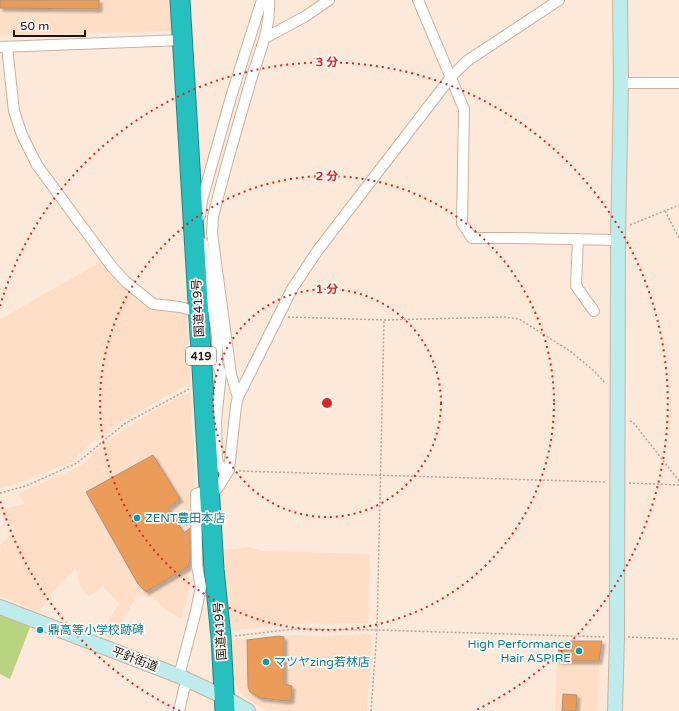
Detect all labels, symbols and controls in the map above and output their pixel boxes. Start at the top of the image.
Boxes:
scale bar [14,12,85,38]
text: 50 m [20,19,49,33]
text: 3 分 [316,55,338,69]
text: 2 分 [316,169,338,183]
street label: 国道419号 [189,278,207,338]
text: 1 分 [316,282,338,296]
road number: 419 [186,347,216,365]
centre of rings [320,396,334,410]
place label: ZENT豊田本店 [145,511,225,525]
marker: ZENT豊田本店 [132,513,142,523]
street label: 国道419号 [211,601,229,661]
place label: 鼎高等小学校跡碑 [48,623,144,637]
marker: 鼎高等小学校跡碑 [35,625,45,635]
place label: High Performance Hair ASPIRE [467,637,571,665]
street label: 平針街道 [110,644,160,674]
marker: High Performance Hair ASPIRE [574,646,584,656]
place label: マツヤzing若林店 [274,655,370,669]
marker: マツヤzing若林店 [261,657,271,667]

